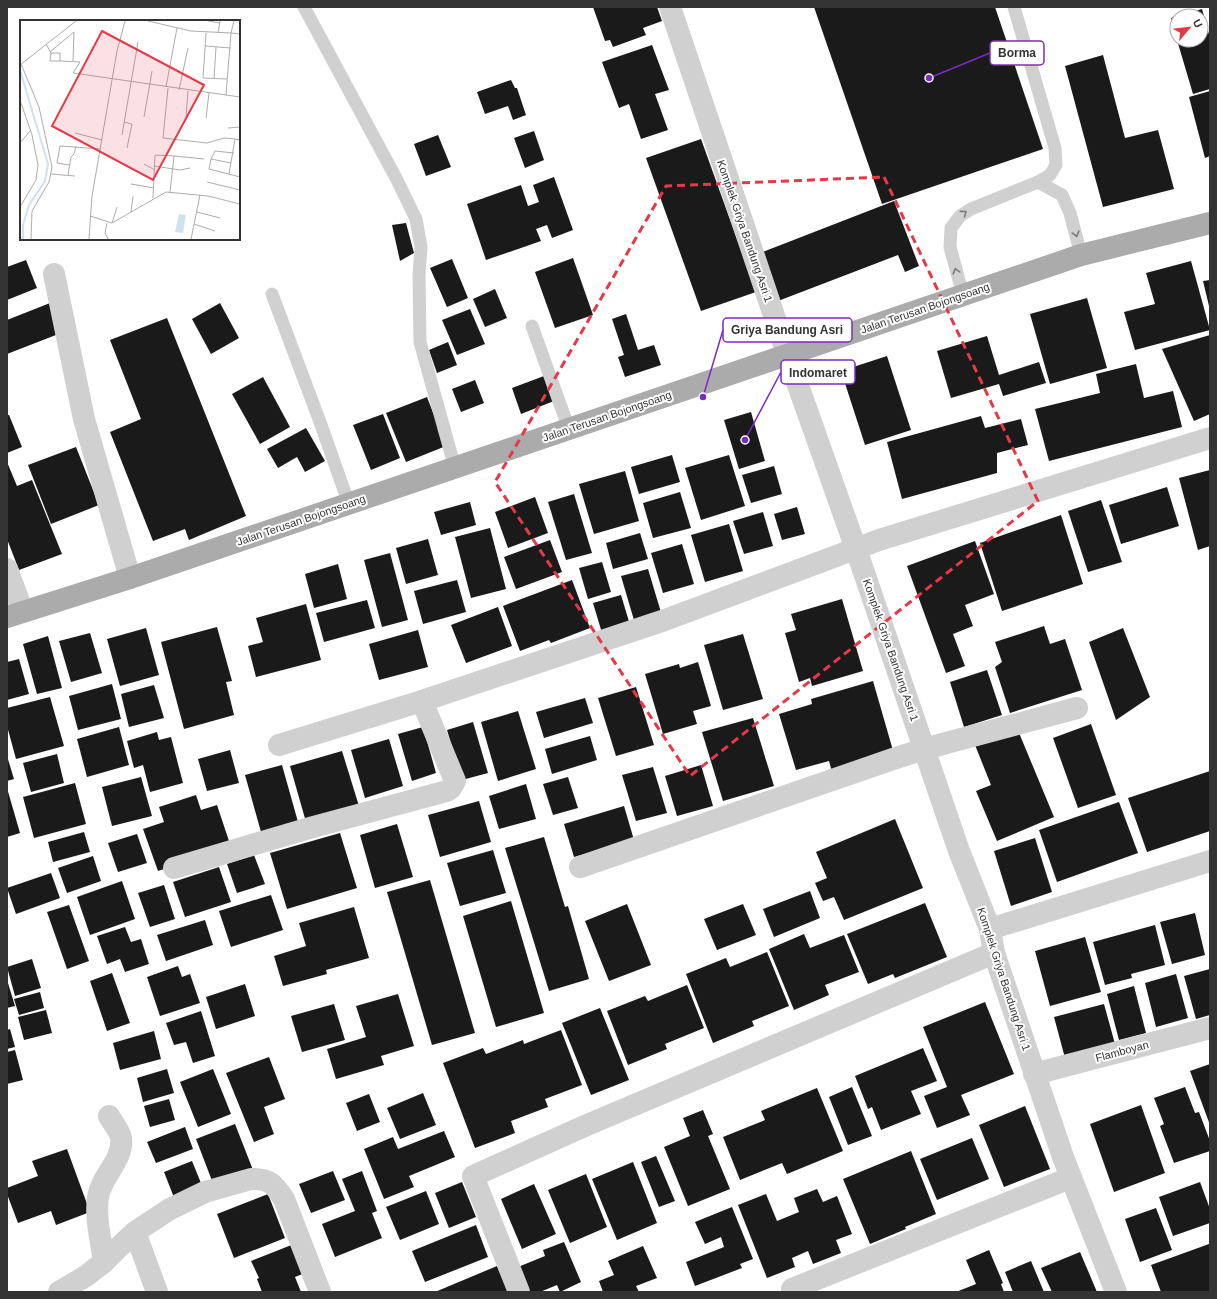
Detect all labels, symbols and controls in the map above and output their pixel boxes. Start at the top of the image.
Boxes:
north arrow [1169,8,1209,48]
text: U [1191,17,1205,30]
inset map [20,20,240,240]
callout: Borma [990,41,1044,65]
text: Borma [998,46,1036,60]
street label: Komplek Griya Bandung Asri 1 [715,158,775,304]
one-way arrow [960,211,967,218]
one-way arrow [1071,231,1079,237]
one-way arrow [952,268,961,275]
street label: Jalan Terusan Bojongsoang [859,280,991,336]
callout: Griya Bandung Asri [723,318,852,342]
text: Griya Bandung Asri [731,323,843,337]
callout: Indomaret [781,360,855,384]
text: Indomaret [789,366,847,380]
street label: Jalan Terusan Bojongsoang [541,388,673,444]
street label: Jalan Terusan Bojongsoang [235,492,367,548]
street label: Komplek Griya Bandung Asri 1 [861,577,921,723]
street label: Komplek Griya Bandung Asri 1 [975,906,1033,1052]
street label: Flamboyan [1094,1038,1150,1064]

